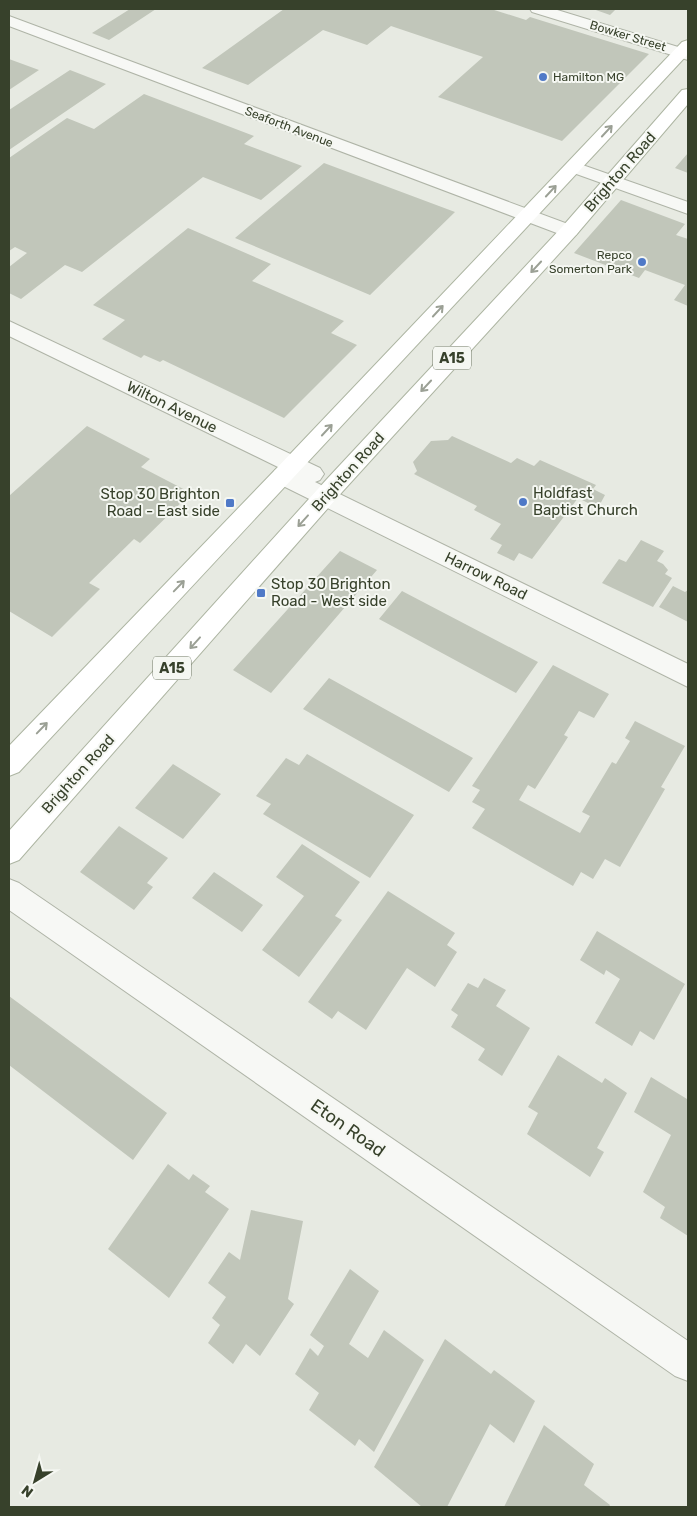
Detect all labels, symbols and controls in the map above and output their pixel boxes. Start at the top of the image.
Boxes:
street label: Bowker Street [588,18,668,54]
place label: Hamilton MG [553,70,624,84]
marker: Hamilton MG [537,71,549,83]
street label: Seaforth Avenue [243,104,335,150]
one-way arrow [601,125,613,138]
street label: Brighton Road [580,128,660,216]
one-way arrow [545,185,557,198]
place label: Repco Somerton Park [549,248,633,276]
marker: Repco Somerton Park [636,256,648,268]
one-way arrow [530,260,542,273]
one-way arrow [432,305,444,318]
road number: A15 [433,346,471,369]
street label: Wilton Avenue [124,377,220,437]
one-way arrow [420,380,432,393]
one-way arrow [321,423,333,436]
street label: Brighton Road [308,429,388,515]
place label: Holdfast Baptist Church [533,484,638,519]
place label: Stop 30 Brighton Road - East side [100,485,220,520]
marker: Holdfast Baptist Church [517,496,529,508]
marker: Stop 30 Brighton Road - East side [224,497,236,509]
one-way arrow [297,515,309,528]
street label: Harrow Road [442,548,530,604]
place label: Stop 30 Brighton Road - West side [271,575,391,610]
one-way arrow [173,579,185,592]
marker: Stop 30 Brighton Road - West side [255,587,267,599]
one-way arrow [189,636,200,649]
road number: A15 [153,656,191,680]
one-way arrow [36,722,48,735]
street label: Brighton Road [38,731,118,817]
street label: Eton Road [306,1094,390,1162]
north arrow [10,1456,60,1506]
text: N [18,1481,37,1501]

